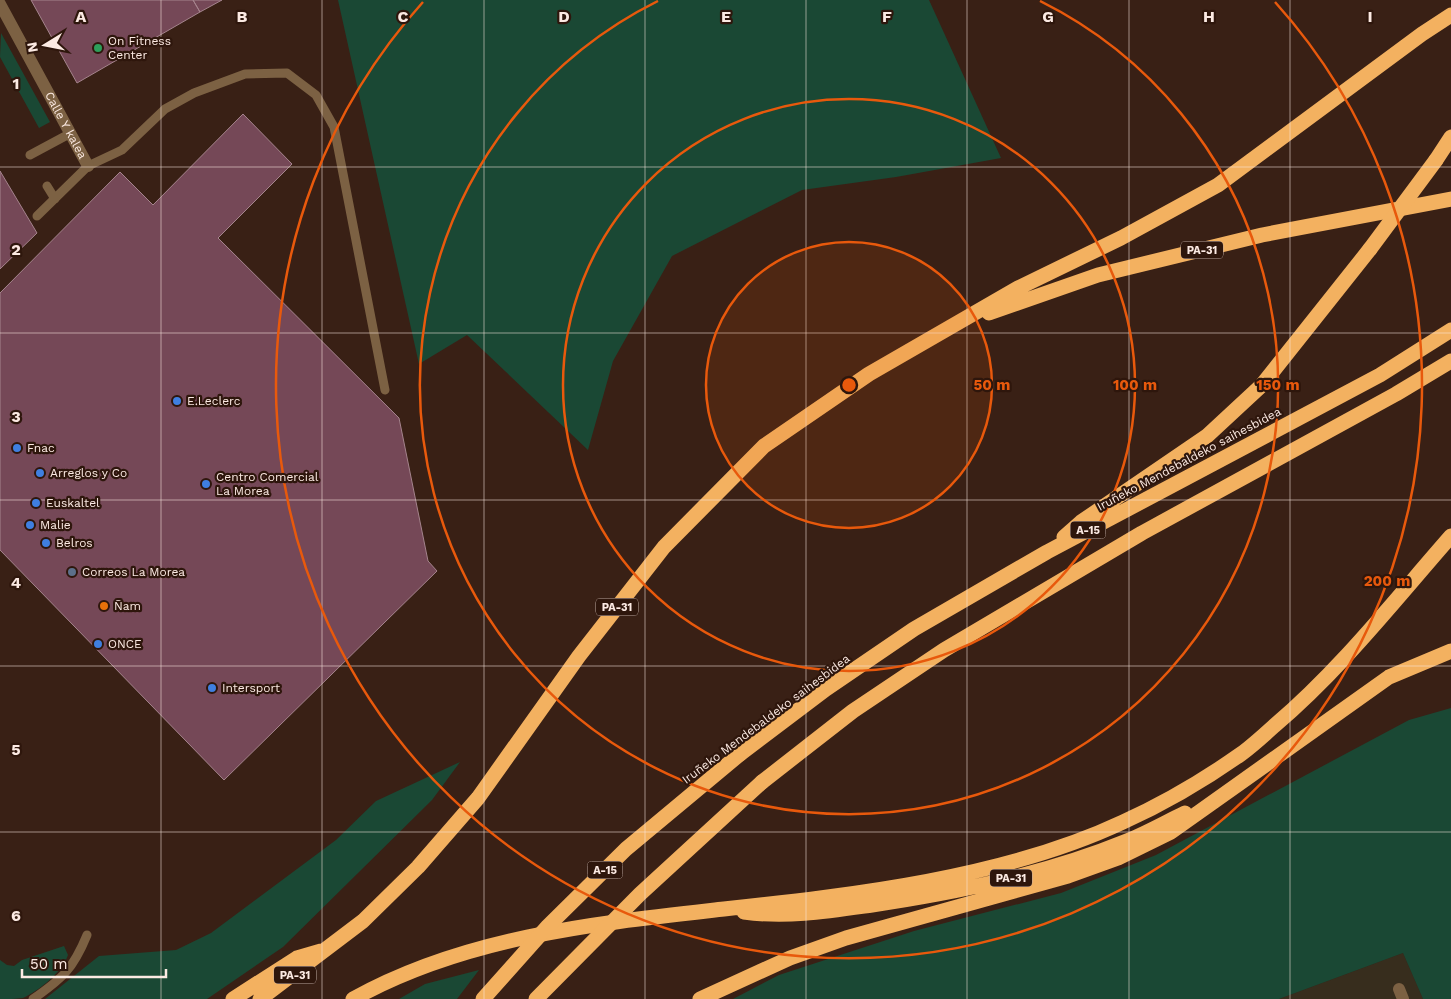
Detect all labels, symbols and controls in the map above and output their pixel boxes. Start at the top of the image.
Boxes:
text: A [76,7,87,26]
text: B [237,7,248,26]
text: C [398,7,409,26]
text: D [558,7,570,26]
text: E [721,7,731,26]
text: F [882,7,892,26]
text: G [1042,7,1054,26]
text: H [1203,7,1215,26]
text: I [1367,7,1373,26]
north arrow [20,20,70,70]
place label: On Fitness Center [108,34,171,62]
text: N [23,41,41,54]
marker: On Fitness Center [92,42,104,54]
text: 1 [13,74,19,93]
street label: Calle Y kalea [42,89,90,161]
text: 2 [11,240,21,259]
road number: PA-31 [1181,242,1223,258]
centre of rings [840,376,858,394]
text: 50 m [974,376,1010,394]
text: 100 m [1113,376,1157,394]
text: 150 m [1256,376,1300,394]
place label: E.Leclerc [187,394,241,408]
marker: E.Leclerc [171,395,183,407]
street label: Iruñeko Mendebaldeko saihesbidea [1095,404,1284,514]
text: 3 [11,407,21,426]
place label: Fnac [27,441,55,455]
marker: Fnac [11,442,23,454]
place label: Arreglos y Co [50,466,127,480]
marker: Arreglos y Co [34,467,46,479]
place label: Centro Comercial La Morea [216,470,319,498]
marker: Centro Comercial La Morea [200,478,212,490]
place label: Euskaltel [46,496,100,510]
marker: Euskaltel [30,497,42,509]
place label: Malie [40,518,71,532]
marker: Malie [24,519,36,531]
road number: A-15 [1070,522,1106,538]
place label: Belros [56,536,93,550]
marker: Belros [40,537,52,549]
place label: Correos La Morea [82,565,185,579]
marker: Correos La Morea [66,566,78,578]
text: 200 m [1364,572,1410,590]
text: 4 [11,573,21,592]
road number: PA-31 [596,598,638,616]
place label: Ñam [114,599,141,613]
marker: Ñam [98,600,110,612]
place label: ONCE [108,637,142,651]
marker: ONCE [92,638,104,650]
street label: Iruñeko Mendebaldeko saihesbidea [679,651,853,787]
place label: Intersport [222,681,280,695]
marker: Intersport [206,682,218,694]
text: 5 [11,740,21,759]
road number: A-15 [588,862,622,878]
road number: PA-31 [990,870,1032,886]
text: 6 [11,906,21,925]
scale bar [22,946,166,978]
text: 50 m [30,955,67,973]
road number: PA-31 [274,966,316,984]

